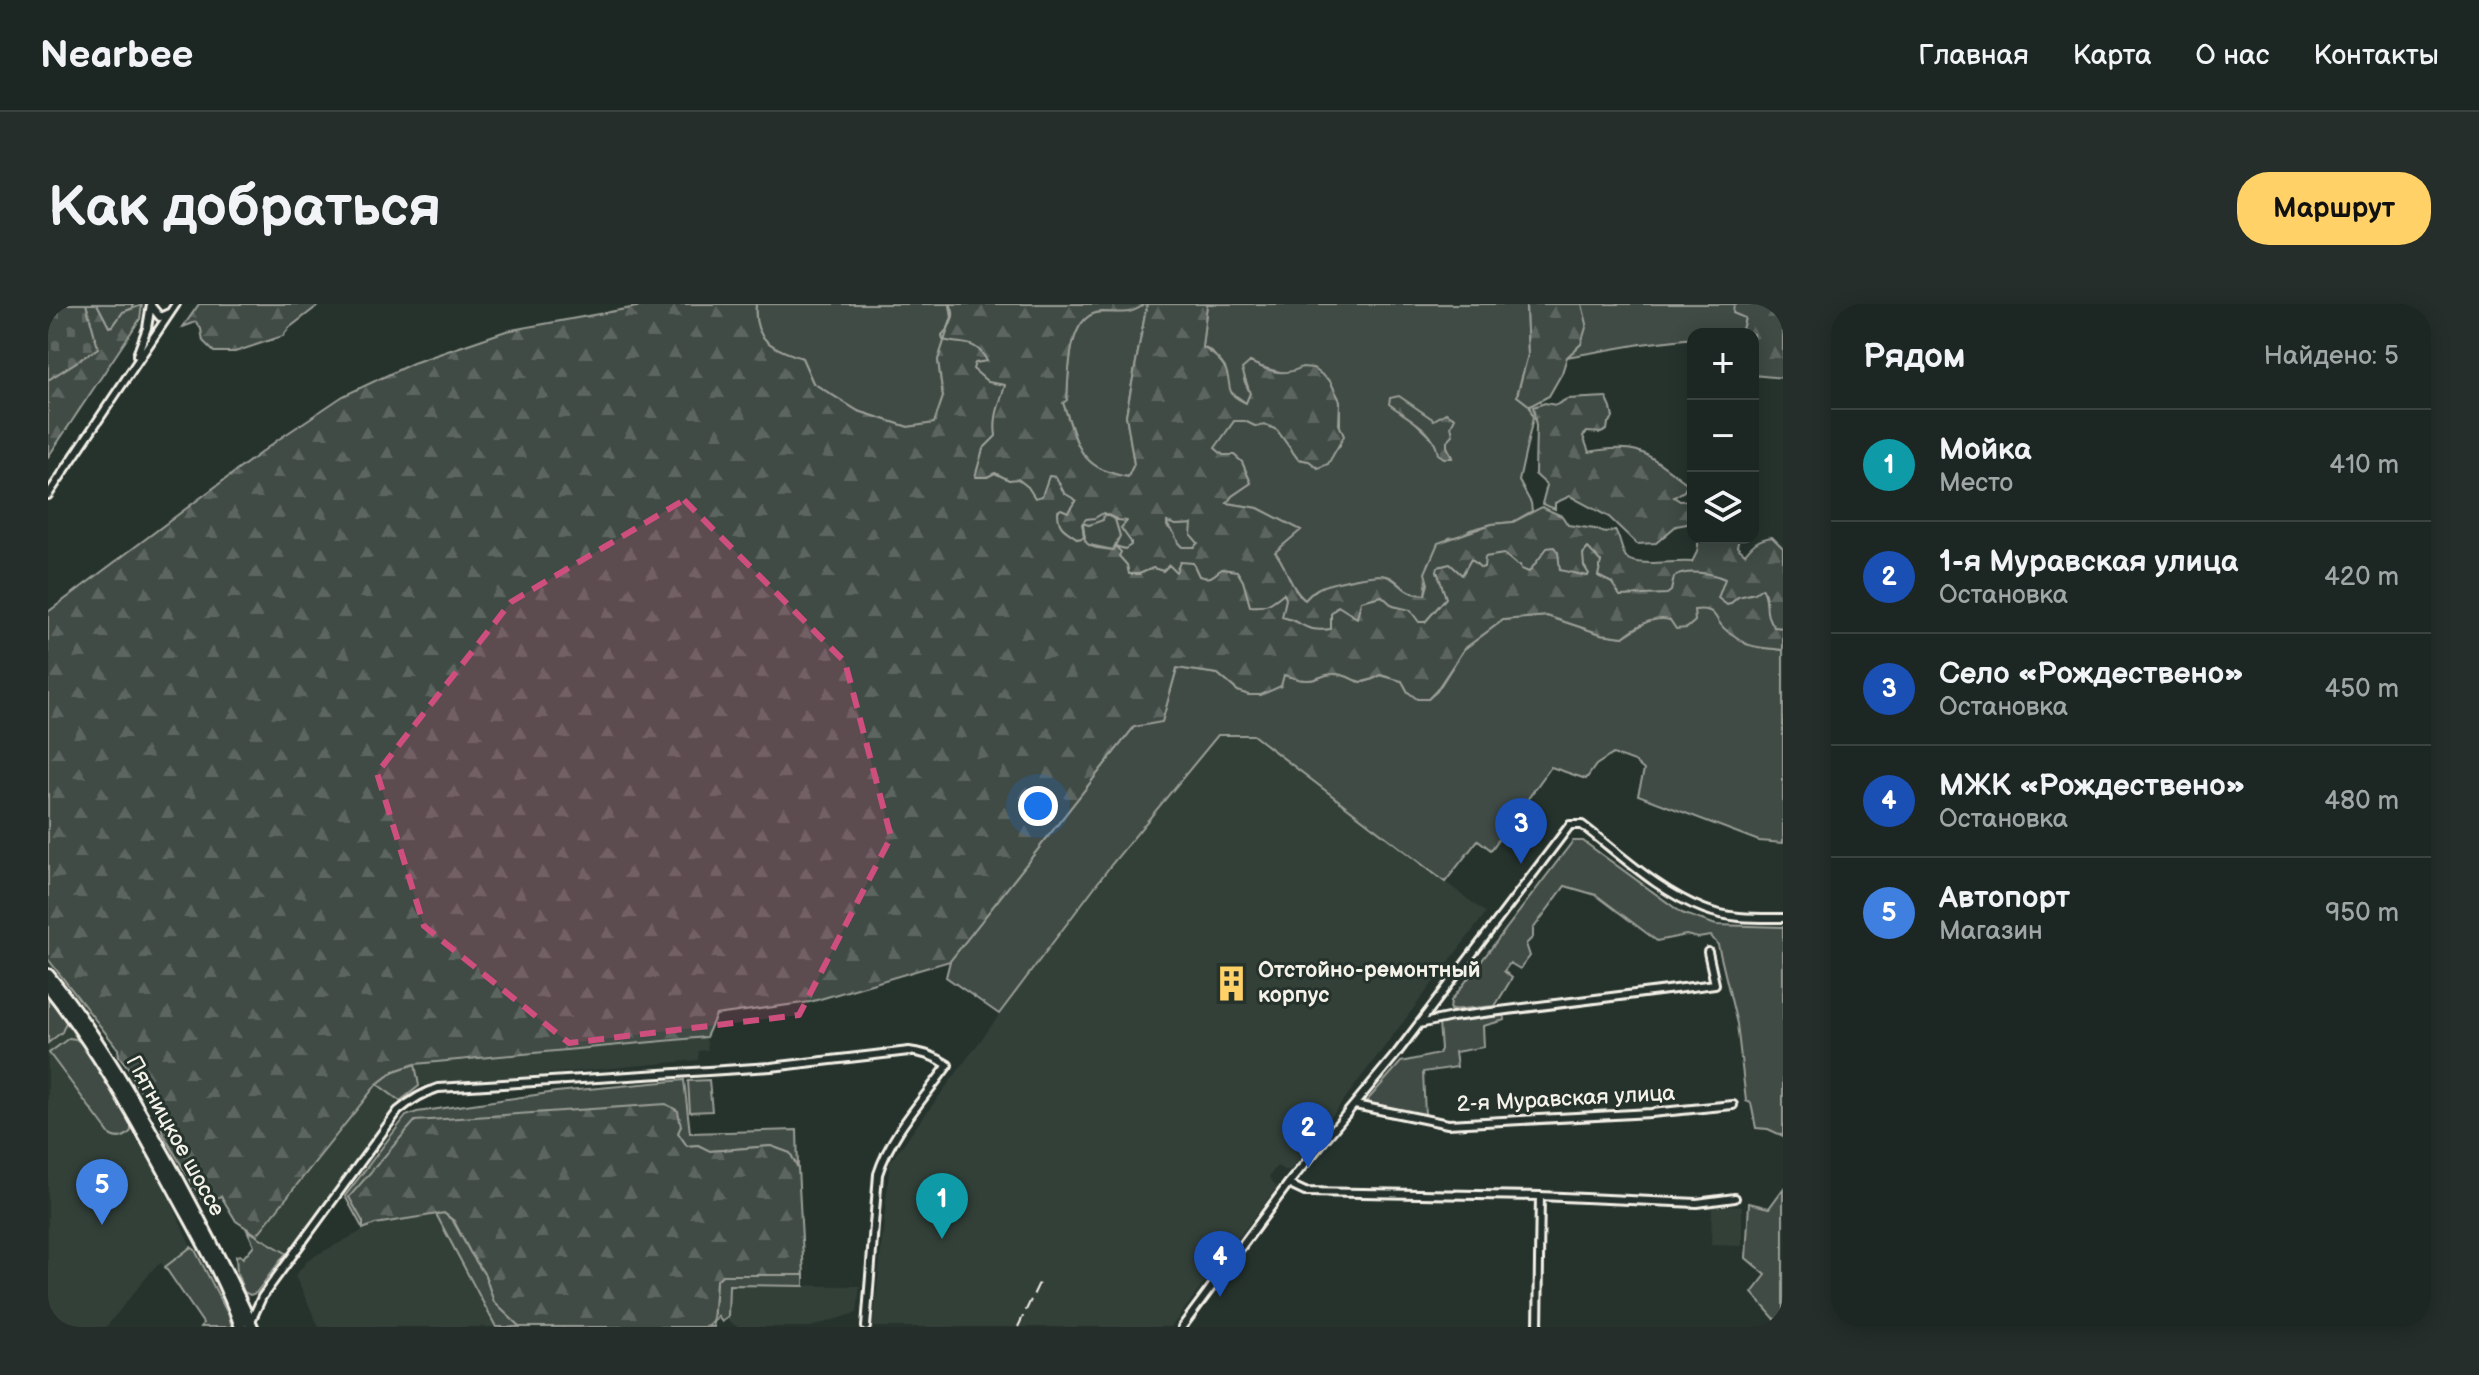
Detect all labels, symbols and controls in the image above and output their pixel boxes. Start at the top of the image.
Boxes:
text: Nearbee [40,33,193,78]
text: Главная [1918,39,2029,72]
text: Карта [2073,39,2152,72]
text: О нас [2196,39,2269,72]
text: Контакты [2313,39,2439,72]
button: Маршрут [2237,172,2431,245]
text: Как добраться [48,175,441,242]
map controls [1687,328,1759,544]
button: + [1687,328,1759,400]
text: Рядом [1863,336,1965,377]
text: Найдено: 5 [2264,341,2399,372]
button: − [1687,400,1759,472]
text: Мойка [1939,432,2031,468]
text: 1 [1884,450,1894,481]
text: 410 m [2329,450,2399,481]
text: Место [1939,468,2013,499]
button: layers [1687,472,1759,544]
text: 1-я Муравская улица [1939,544,2238,580]
text: 2 [1881,562,1897,593]
text: 420 m [2324,562,2399,593]
text: Остановка [1939,580,2068,611]
text: Село «Рождествено» [1939,656,2244,692]
text: 3 [1881,674,1897,705]
text: 450 m [2324,674,2399,705]
text: Остановка [1939,692,2068,723]
text: МЖК «Рождествено» [1939,768,2245,804]
your location [1018,786,1058,826]
text: 4 [1881,786,1897,817]
text: 480 m [2324,786,2399,817]
pin: 3 [1495,798,1547,864]
text: Остановка [1939,804,2068,835]
text: Автопорт [1939,880,2070,916]
text: 5 [1881,898,1897,929]
text: 950 m [2325,898,2399,929]
text: Магазин [1939,916,2043,947]
place label: Отстойно-ремонтный корпус [1258,957,1481,1009]
building icon: Отстойно-ремонтный корпус [1213,964,1251,1002]
street label: Пятницкое шоссе [120,1051,230,1221]
street label: 2-я Муравская улица [1456,1080,1676,1118]
pin: 2 [1282,1102,1334,1168]
pin: 5 [76,1159,128,1225]
pin: 1 [916,1173,968,1239]
pin: 4 [1194,1231,1246,1297]

